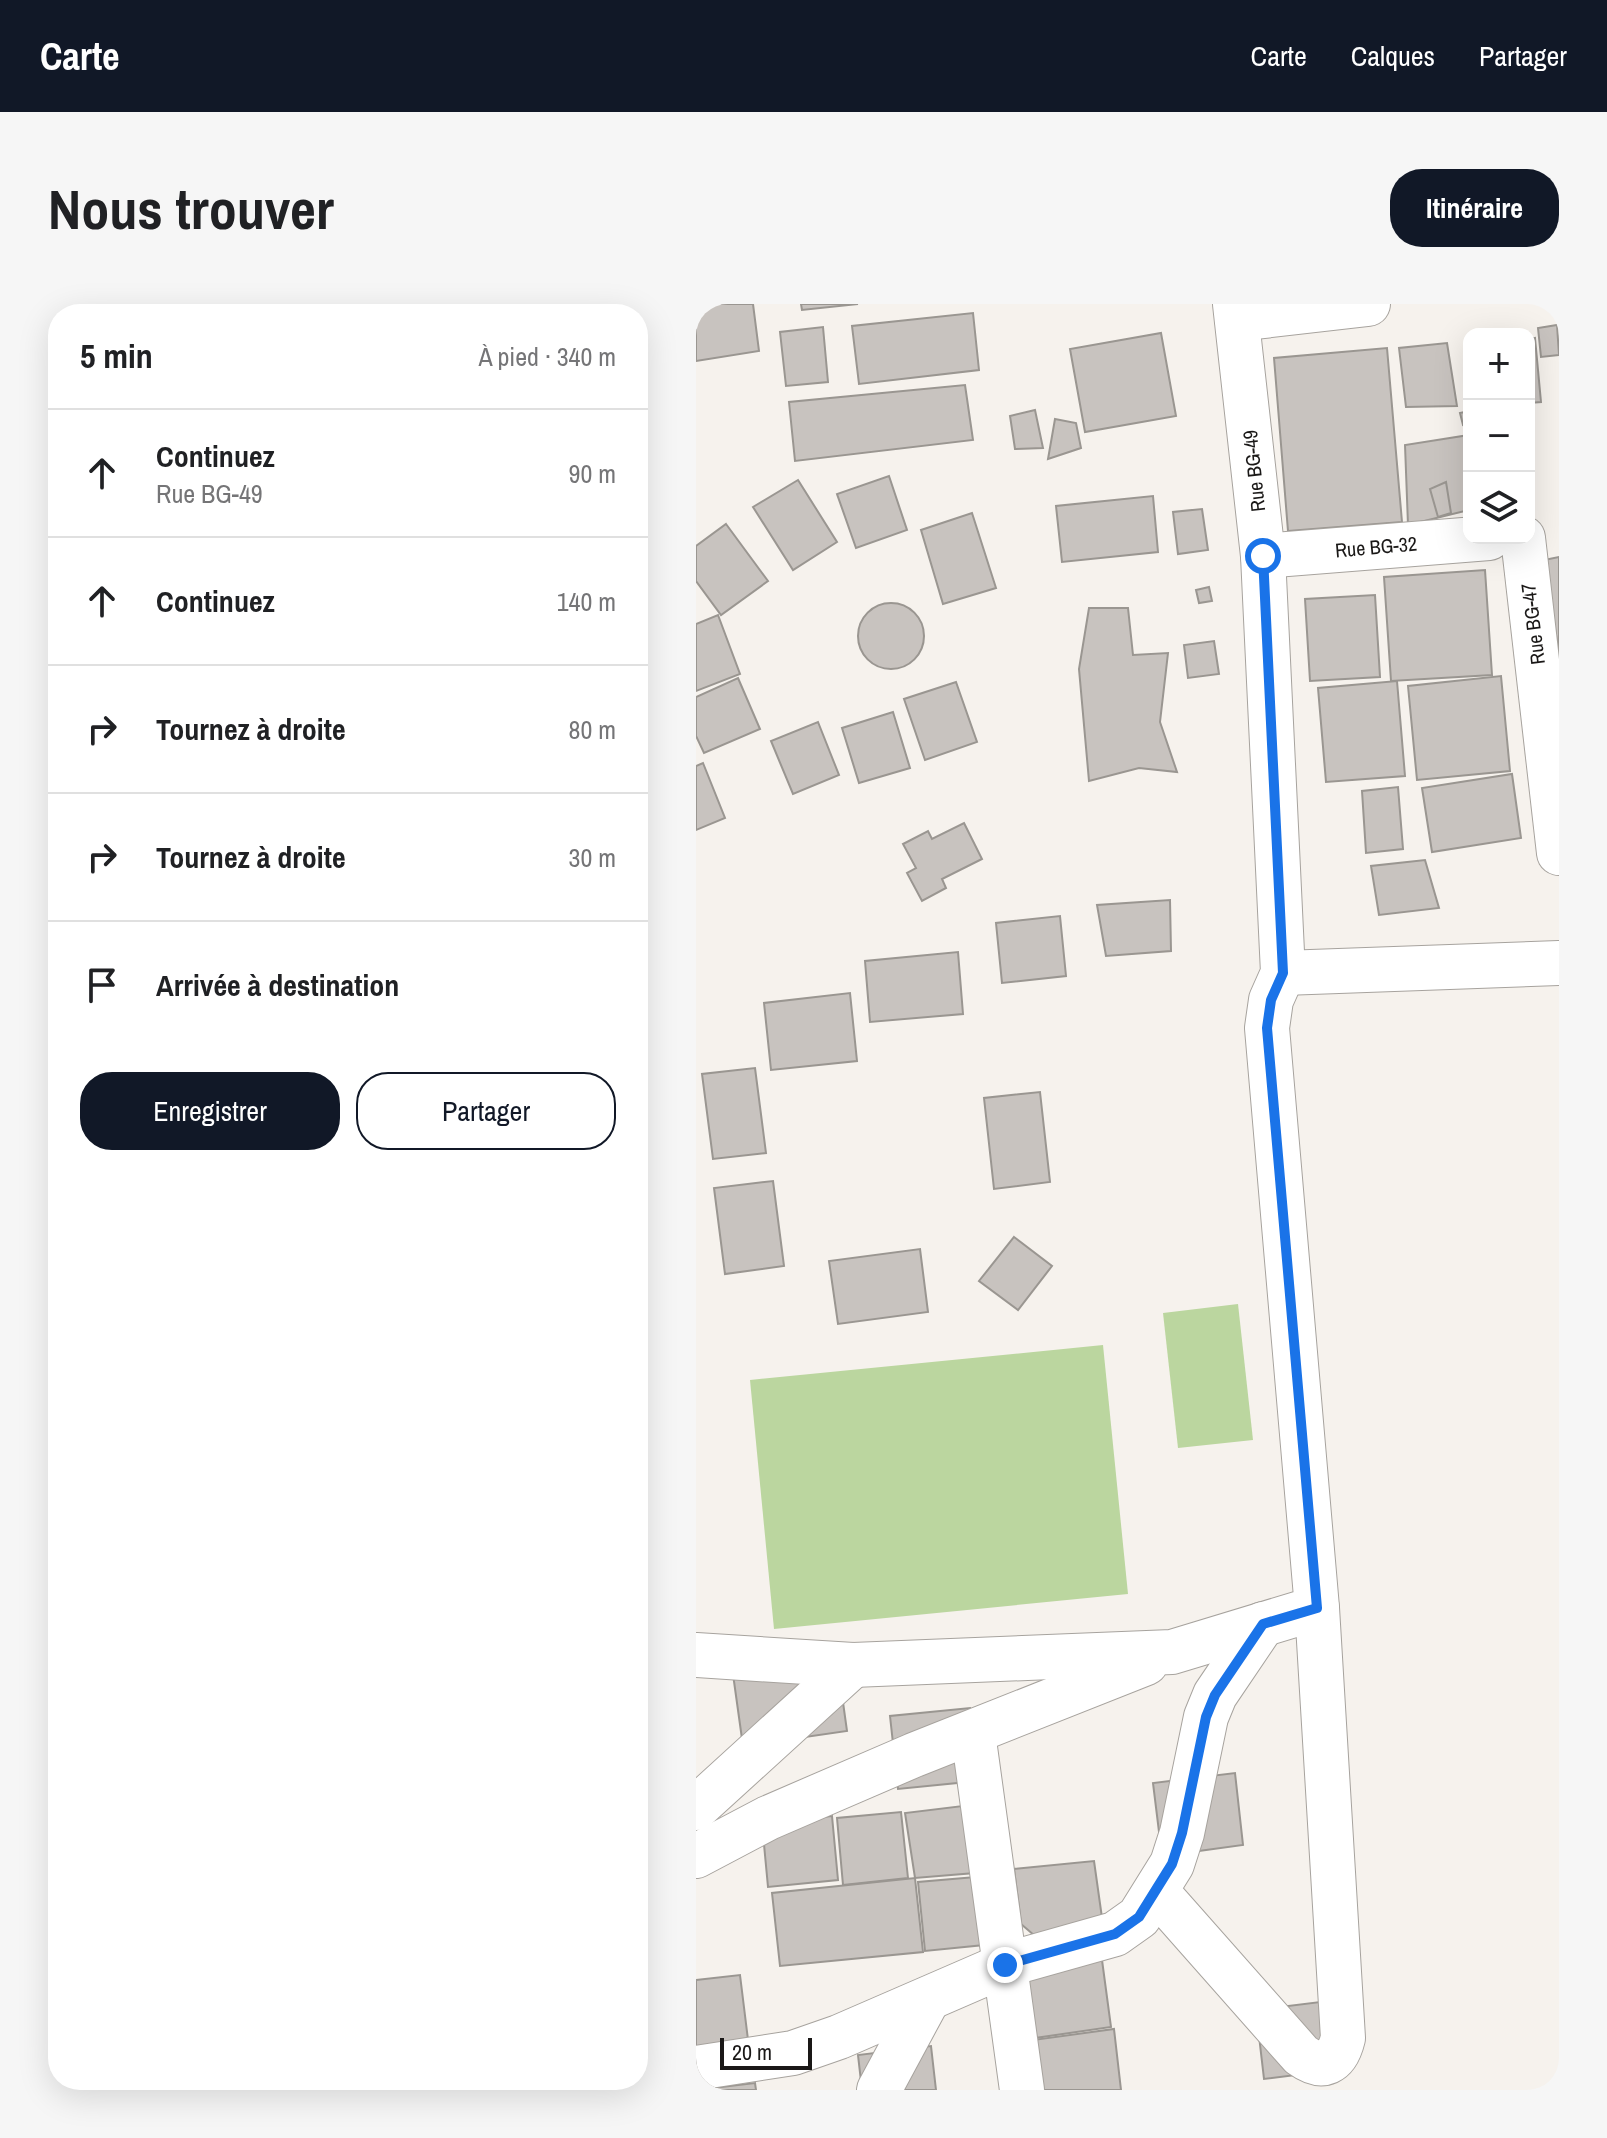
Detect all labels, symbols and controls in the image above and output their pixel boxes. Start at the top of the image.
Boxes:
text: Carte [40,31,120,82]
text: Carte [1251,37,1307,75]
text: Calques [1351,37,1435,75]
text: Partager [1479,37,1567,75]
button: Itinéraire [1390,169,1559,247]
text: Nous trouver [48,171,334,246]
map controls [1463,328,1535,544]
button: + [1463,328,1535,400]
text: 5 min [80,333,153,379]
text: À pied · 340 m [478,339,616,374]
button: − [1463,400,1535,472]
street label: Rue BG-49 [1236,429,1271,513]
text: Continuez [156,436,275,476]
icon: ahead [80,451,124,495]
text: 90 m [569,456,616,491]
button: layers [1463,472,1535,544]
text: Rue BG-49 [156,476,263,511]
street label: Rue BG-32 [1334,529,1418,564]
route start [1245,538,1281,574]
icon: ahead [80,579,124,623]
text: Continuez [156,581,275,621]
street label: Rue BG-47 [1514,582,1551,666]
text: 140 m [557,584,616,619]
icon: right [80,707,124,751]
text: Tournez à droite [156,709,346,749]
text: 80 m [569,712,616,747]
icon: right [80,835,124,879]
text: Tournez à droite [156,837,346,877]
text: 30 m [569,840,616,875]
icon: arrive [80,963,124,1007]
text: Arrivée à destination [156,965,399,1005]
button: Enregistrer [80,1072,340,1150]
button: Partager [356,1072,616,1150]
route end [987,1947,1023,1983]
scale bar [720,2034,812,2070]
text: 20 m [732,2037,772,2067]

